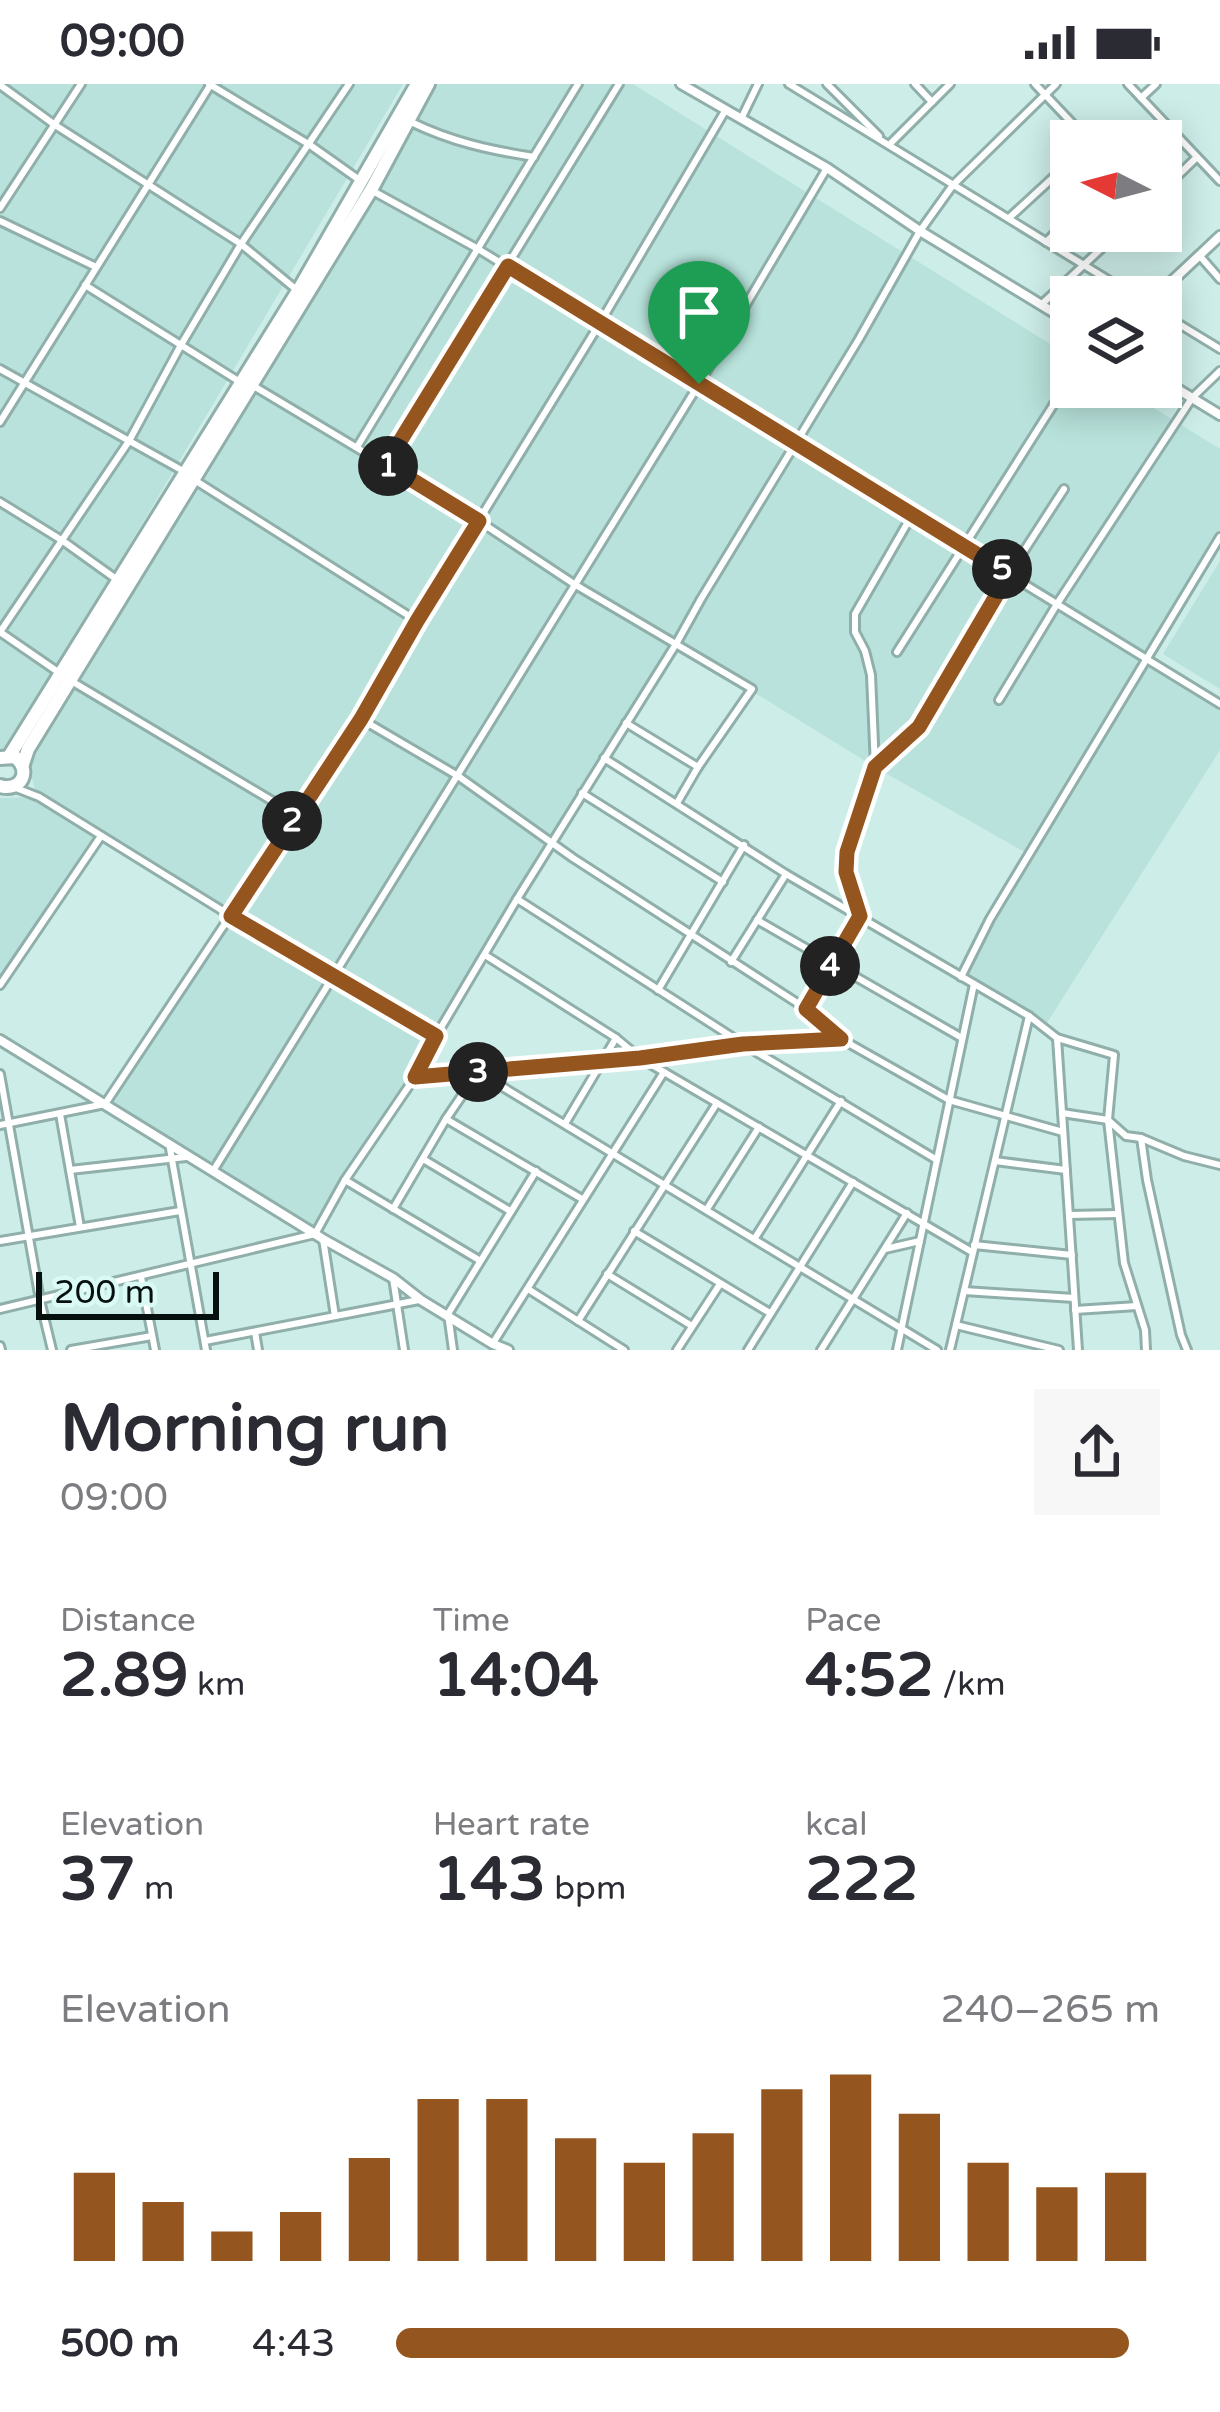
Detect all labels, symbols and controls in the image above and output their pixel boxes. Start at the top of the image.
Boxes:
text: 09:00 [60,15,185,69]
north arrow [1050,120,1182,252]
map controls [1050,120,1182,408]
pin [648,261,750,384]
button: layers [1050,276,1182,408]
icon: arrive [666,279,732,345]
pin: 1 [358,436,418,496]
text: 1 [378,446,398,485]
pin: 5 [972,539,1032,599]
text: 5 [992,549,1012,588]
pin: 2 [262,791,322,851]
text: 2 [282,801,302,840]
pin: 4 [800,936,860,996]
text: 4 [820,946,840,985]
pin: 3 [448,1042,508,1102]
text: 3 [468,1052,488,1091]
scale bar [36,1266,219,1319]
text: 200 m [54,1273,155,1312]
text: Morning run [60,1389,450,1469]
button: share [1034,1389,1160,1515]
text: 09:00 [60,1474,168,1521]
text: Distance [60,1601,196,1640]
text: Time [433,1601,510,1640]
text: Pace [805,1601,881,1640]
text: 2.89 [60,1640,188,1712]
text: 14:04 [433,1640,599,1712]
text: 4:52 [805,1640,934,1712]
text: km [188,1665,245,1704]
text: /km [934,1665,1005,1704]
text: Elevation [60,1805,204,1844]
text: Heart rate [433,1805,590,1844]
text: kcal [805,1805,867,1844]
text: 37 [60,1844,135,1916]
text: 143 [433,1844,546,1916]
text: 222 [805,1844,918,1916]
text: m [135,1869,174,1908]
text: bpm [546,1869,626,1908]
text: Elevation [60,1986,230,2033]
text: 240–265 m [940,1986,1160,2033]
text: 500 m [60,2320,179,2367]
text: 4:43 [252,2320,336,2367]

